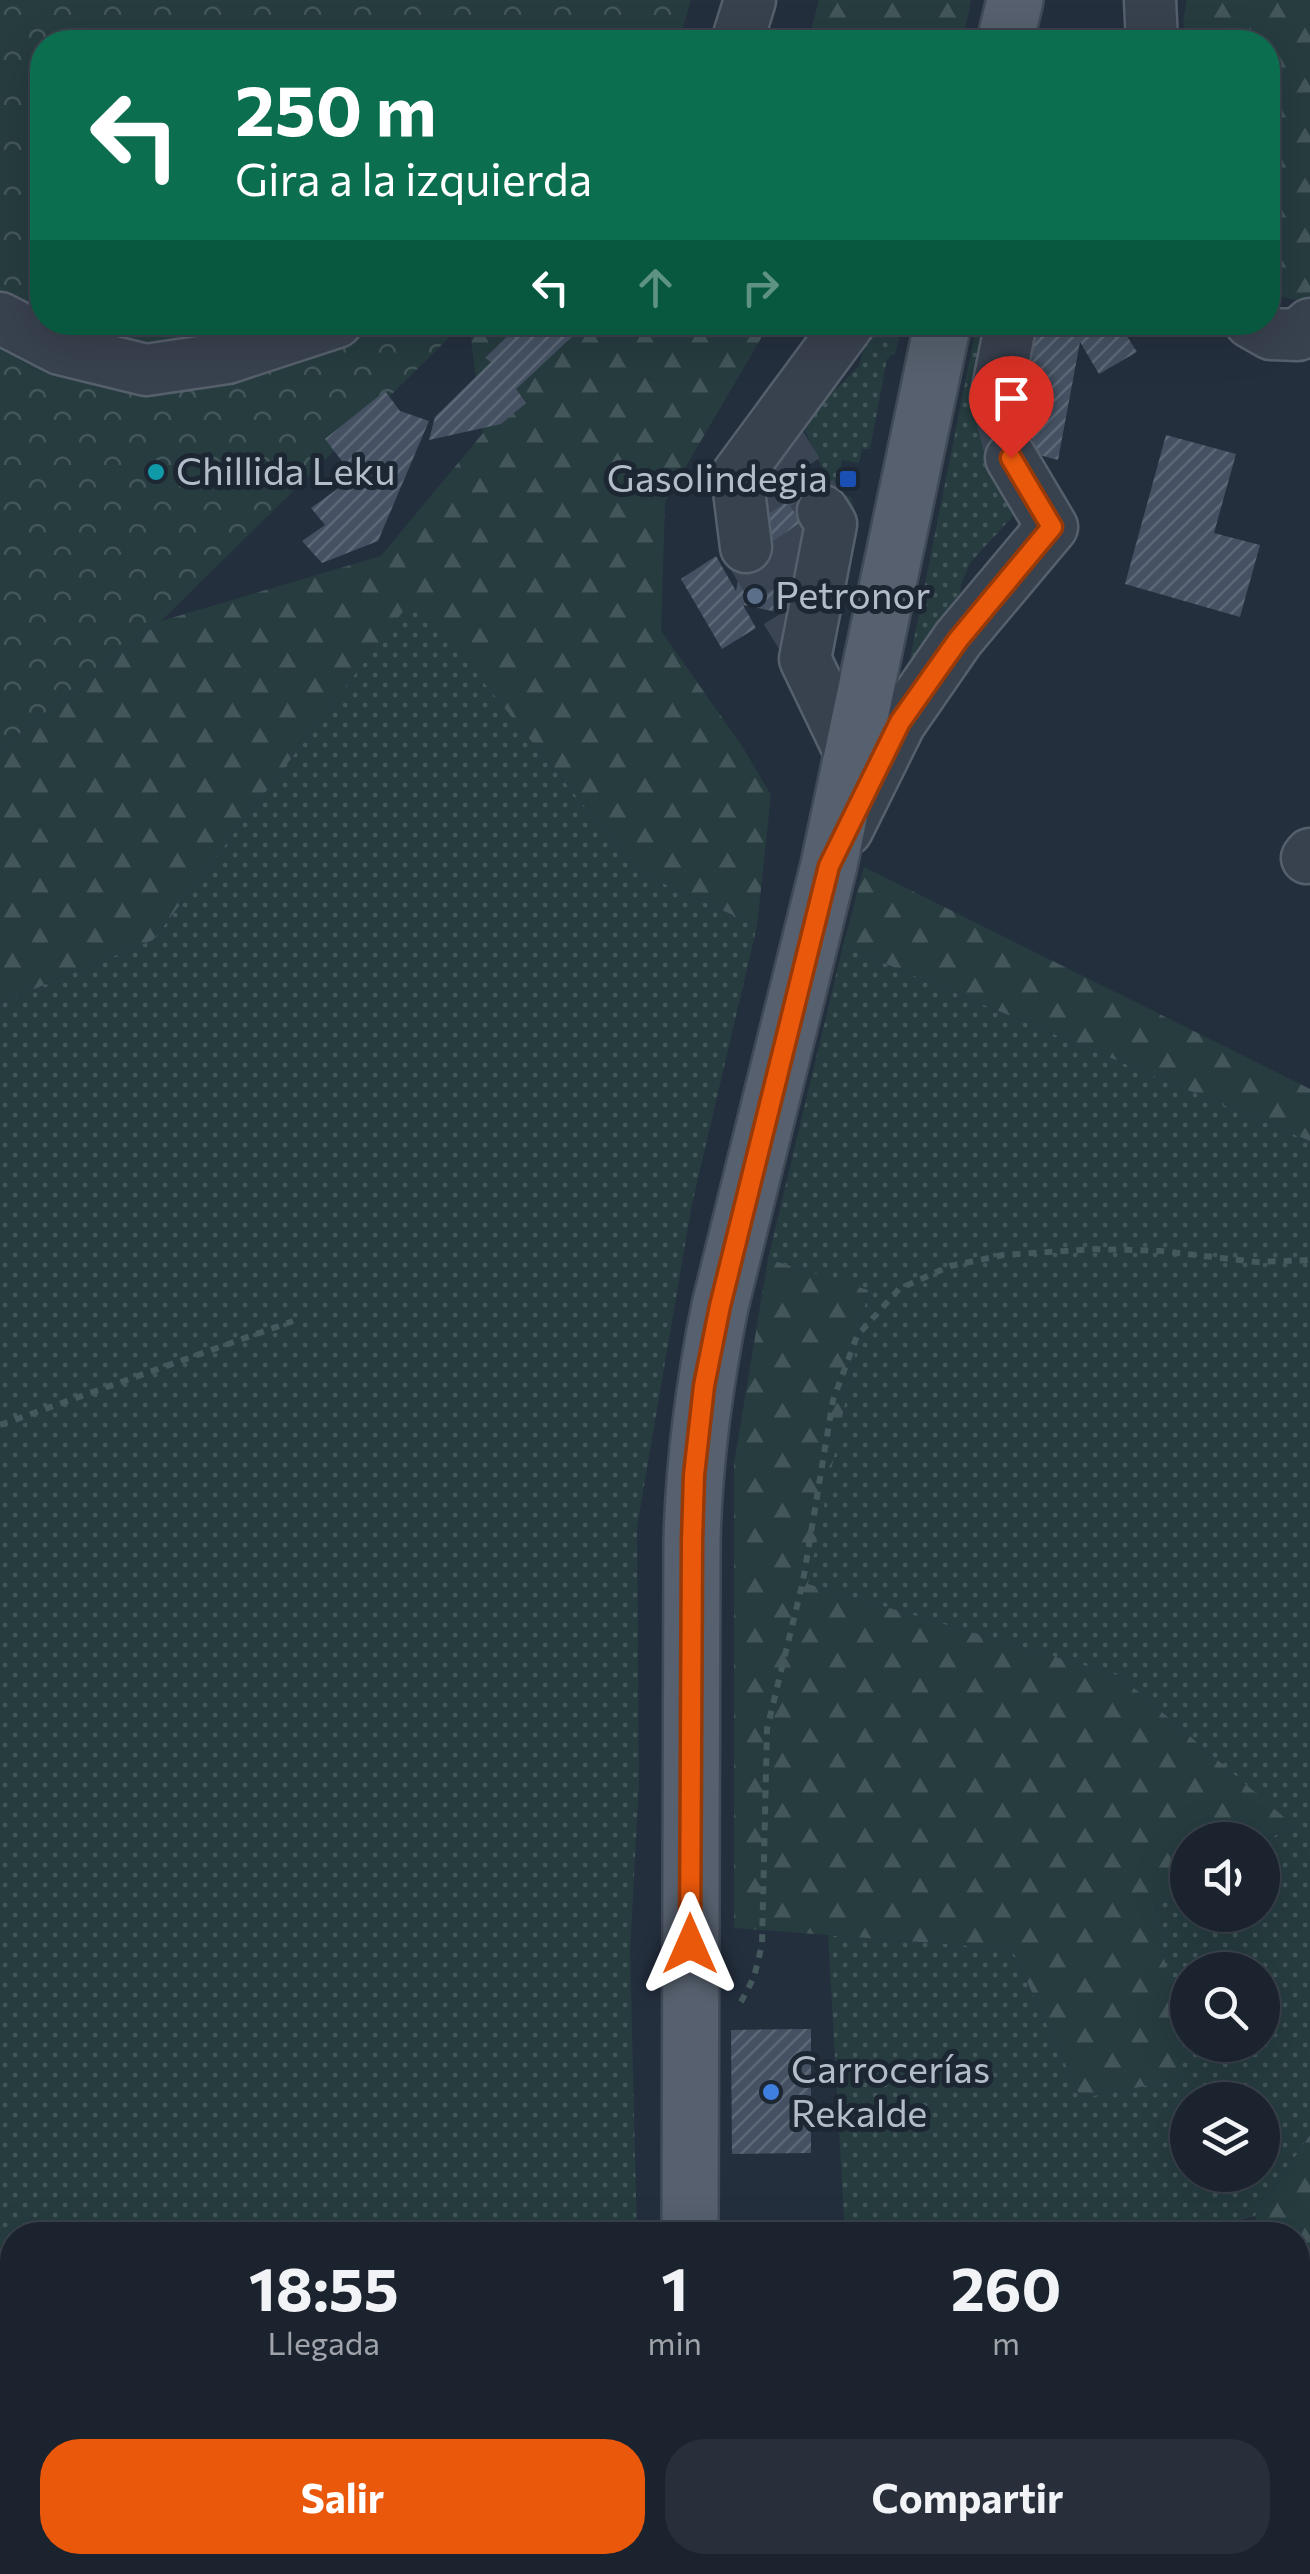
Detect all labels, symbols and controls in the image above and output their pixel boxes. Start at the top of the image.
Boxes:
text: 250 m [235,65,437,150]
icon: left [70,70,200,200]
text: Gira a la izquierda [235,150,592,205]
icon: left [523,260,578,315]
icon: ahead [628,260,683,315]
icon: right [733,260,788,315]
pin [969,356,1054,459]
icon: arrive [984,371,1039,426]
place label: Chillida Leku [176,446,395,493]
place label: Gasolindegia [607,453,828,500]
marker: Chillida Leku [145,461,167,483]
marker: Gasolindegia [837,468,859,490]
place label: Petronor [775,570,930,617]
marker: Petronor [744,585,766,607]
map controls [1170,1822,1280,2192]
button: sound [1170,1822,1280,1932]
position arrow [638,1892,742,1996]
button: search [1170,1952,1280,2062]
place label: Carrocerías Rekalde [791,2044,990,2135]
marker: Carrocerías Rekalde [760,2081,782,2103]
button: layers [1170,2082,1280,2192]
text: 18:55 [249,2250,399,2323]
text: 1 [661,2250,688,2323]
text: 260 [951,2250,1061,2323]
text: Llegada [268,2322,380,2362]
text: min [647,2322,702,2362]
text: m [992,2322,1020,2362]
button: Salir [40,2439,645,2554]
button: Compartir [665,2439,1270,2554]

